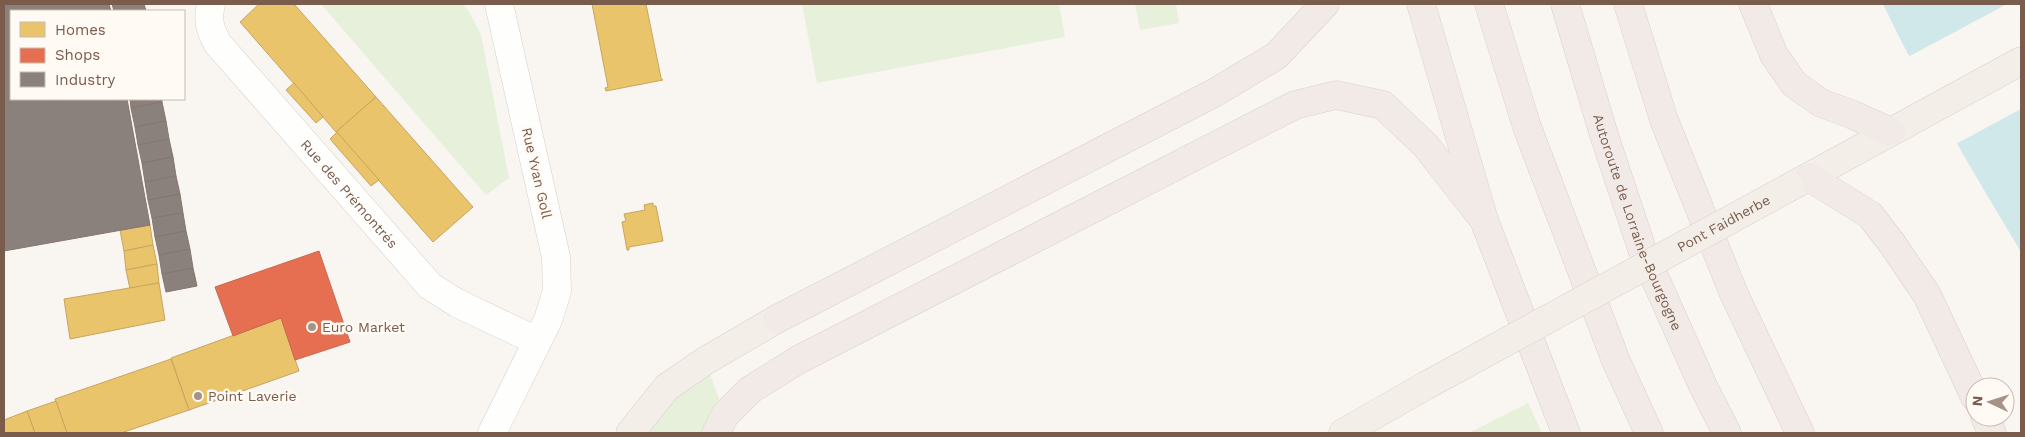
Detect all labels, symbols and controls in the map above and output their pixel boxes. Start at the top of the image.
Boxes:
legend [10,10,185,100]
text: Homes [55,21,106,39]
text: Shops [55,46,100,64]
text: Industry [55,71,116,89]
street label: Autoroute de Lorraine-Bourgogne [1590,112,1685,333]
street label: Rue Yvan Goll [519,126,555,221]
street label: Rue des Prémontrés [297,136,401,251]
street label: Pont Faidherbe [1674,191,1773,255]
place label: Euro Market [322,319,405,335]
marker: Euro Market [306,321,318,333]
north arrow [1965,377,2015,427]
place label: Point Laverie [208,388,297,404]
marker: Point Laverie [192,390,204,402]
text: N [1969,395,1985,407]

